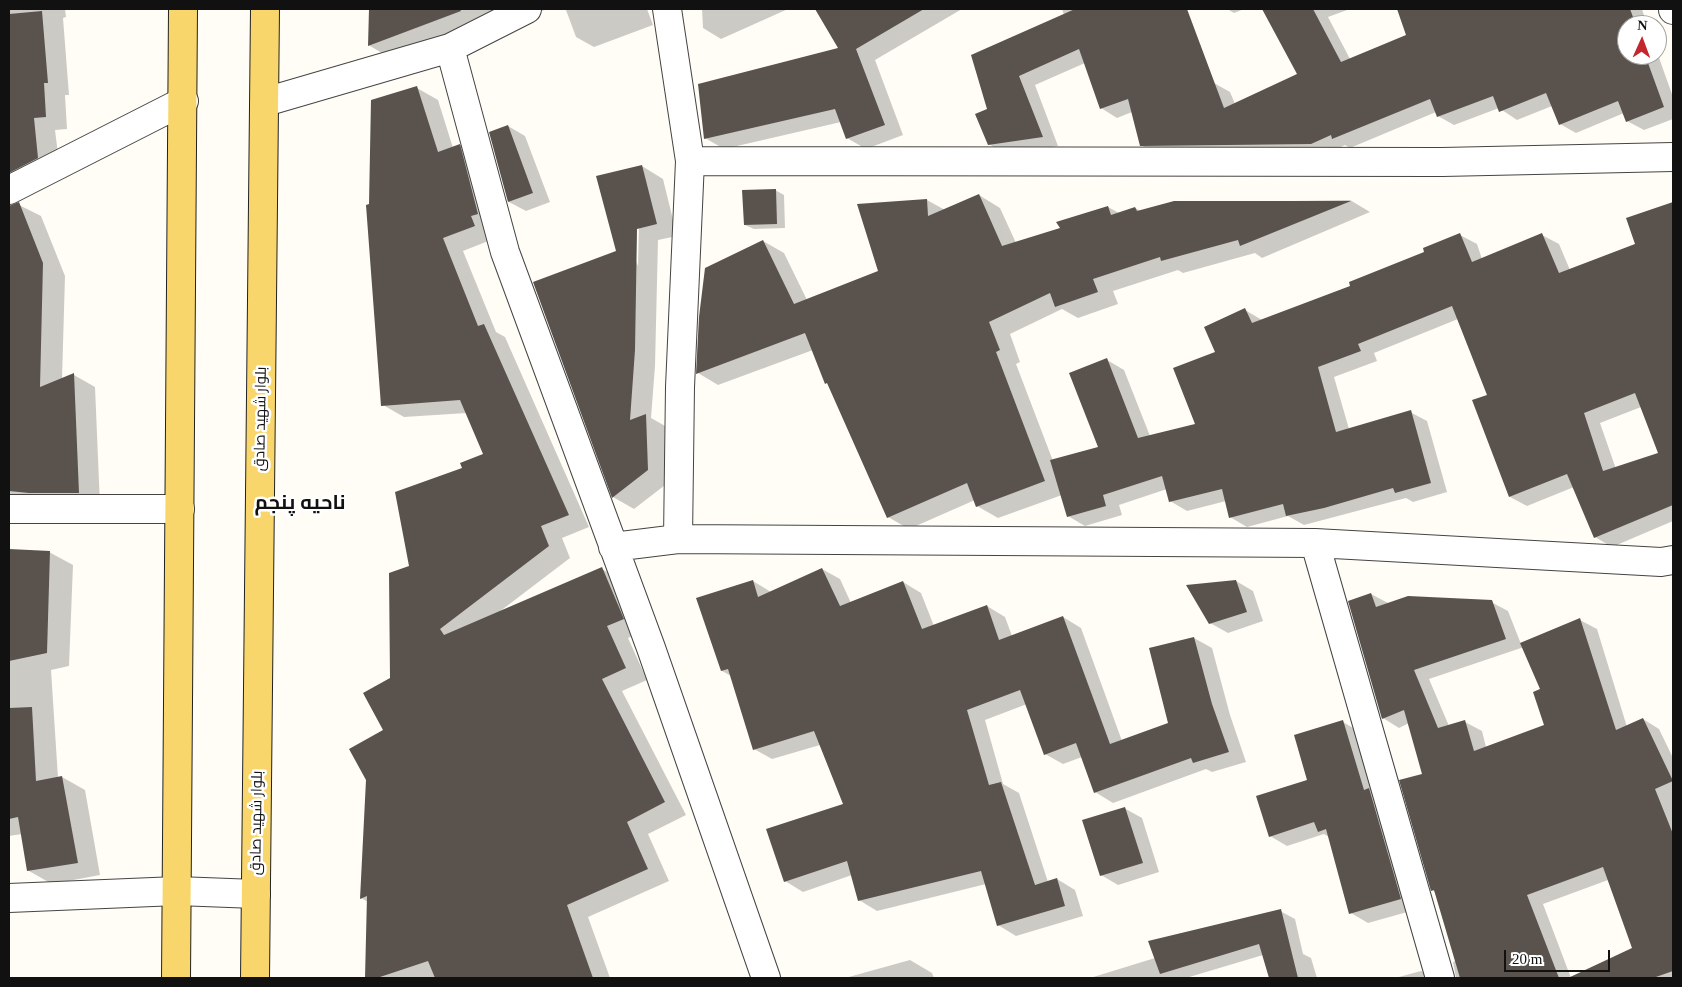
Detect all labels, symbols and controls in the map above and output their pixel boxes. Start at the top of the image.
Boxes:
north arrow [1617,15,1667,65]
text: N [1637,18,1648,33]
street label: بلوار شهید صادق [251,367,271,471]
district label: ناحیه پنجم [255,492,345,516]
street label: بلوار شهید صادق [247,771,267,875]
scale bar [1507,940,1613,972]
text: 20 m [1512,951,1542,967]

